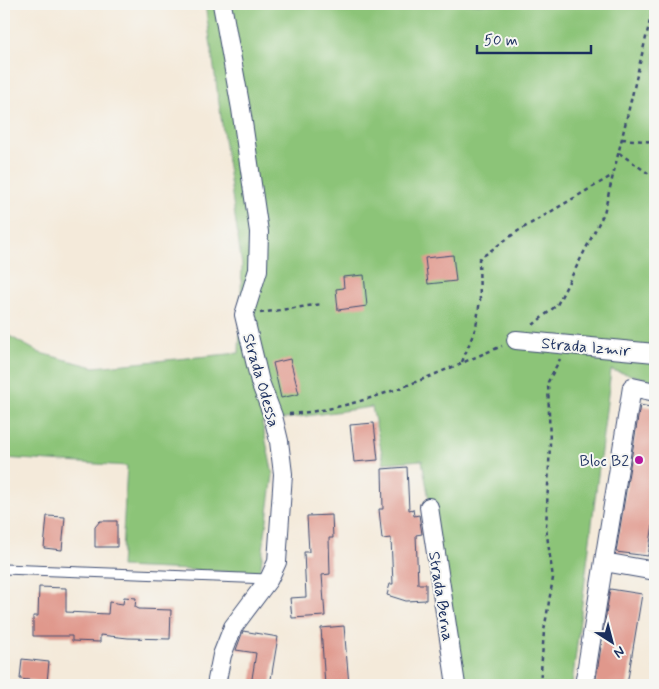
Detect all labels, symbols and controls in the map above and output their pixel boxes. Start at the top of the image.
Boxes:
scale bar [477,22,590,54]
text: 50 m [484,31,518,51]
street label: Strada Odessa [237,331,284,430]
street label: Strada Izmir [541,333,632,362]
place label: Bloc B2 [580,451,629,472]
marker: Bloc B2 [633,454,645,466]
street label: Strada Berna [423,550,458,643]
north arrow [586,616,636,666]
text: N [610,642,628,662]

